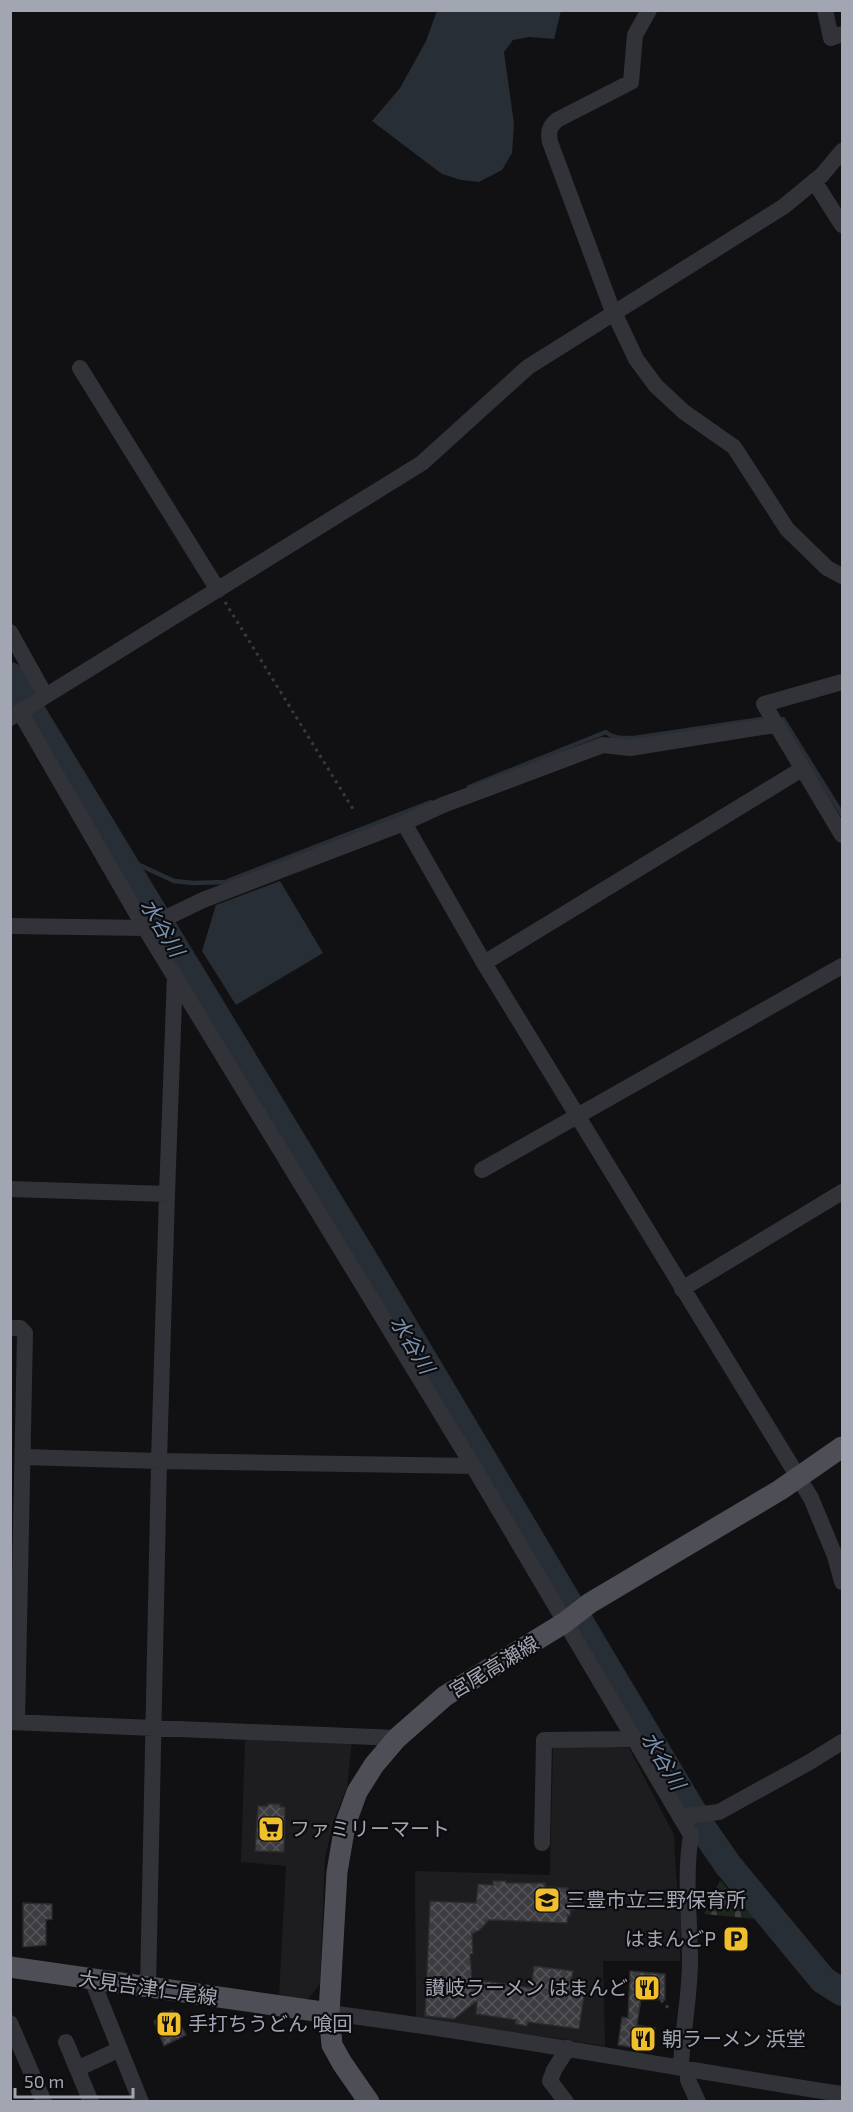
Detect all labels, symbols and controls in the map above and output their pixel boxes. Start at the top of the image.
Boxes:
water label: 水谷川 [136,894,191,962]
water label: 水谷川 [386,1311,441,1379]
street label: 宮尾高瀬線 [444,1630,543,1702]
water label: 水谷川 [637,1727,692,1795]
supermarket icon: ファミリーマート [256,1814,286,1844]
place label: ファミリーマート [290,1816,450,1840]
school or university icon: 三豊市立三野保育所 [532,1885,562,1915]
place label: 三豊市立三野保育所 [566,1887,746,1911]
parking icon: はまんどP [721,1924,751,1954]
place label: はまんどP [625,1926,716,1950]
street label: 大見吉津仁尾線 [77,1965,219,2009]
restaurant icon: 讃岐ラーメン はまんど [632,1973,662,2003]
place label: 讃岐ラーメン はまんど [425,1975,628,1999]
restaurant icon: 手打ちうどん 喰回 [154,2009,184,2039]
place label: 手打ちうどん 喰回 [188,2011,352,2035]
restaurant icon: 朝ラーメン 浜堂 [628,2024,658,2054]
place label: 朝ラーメン 浜堂 [662,2026,806,2050]
scale bar [15,2061,134,2099]
text: 50 m [24,2070,64,2092]

